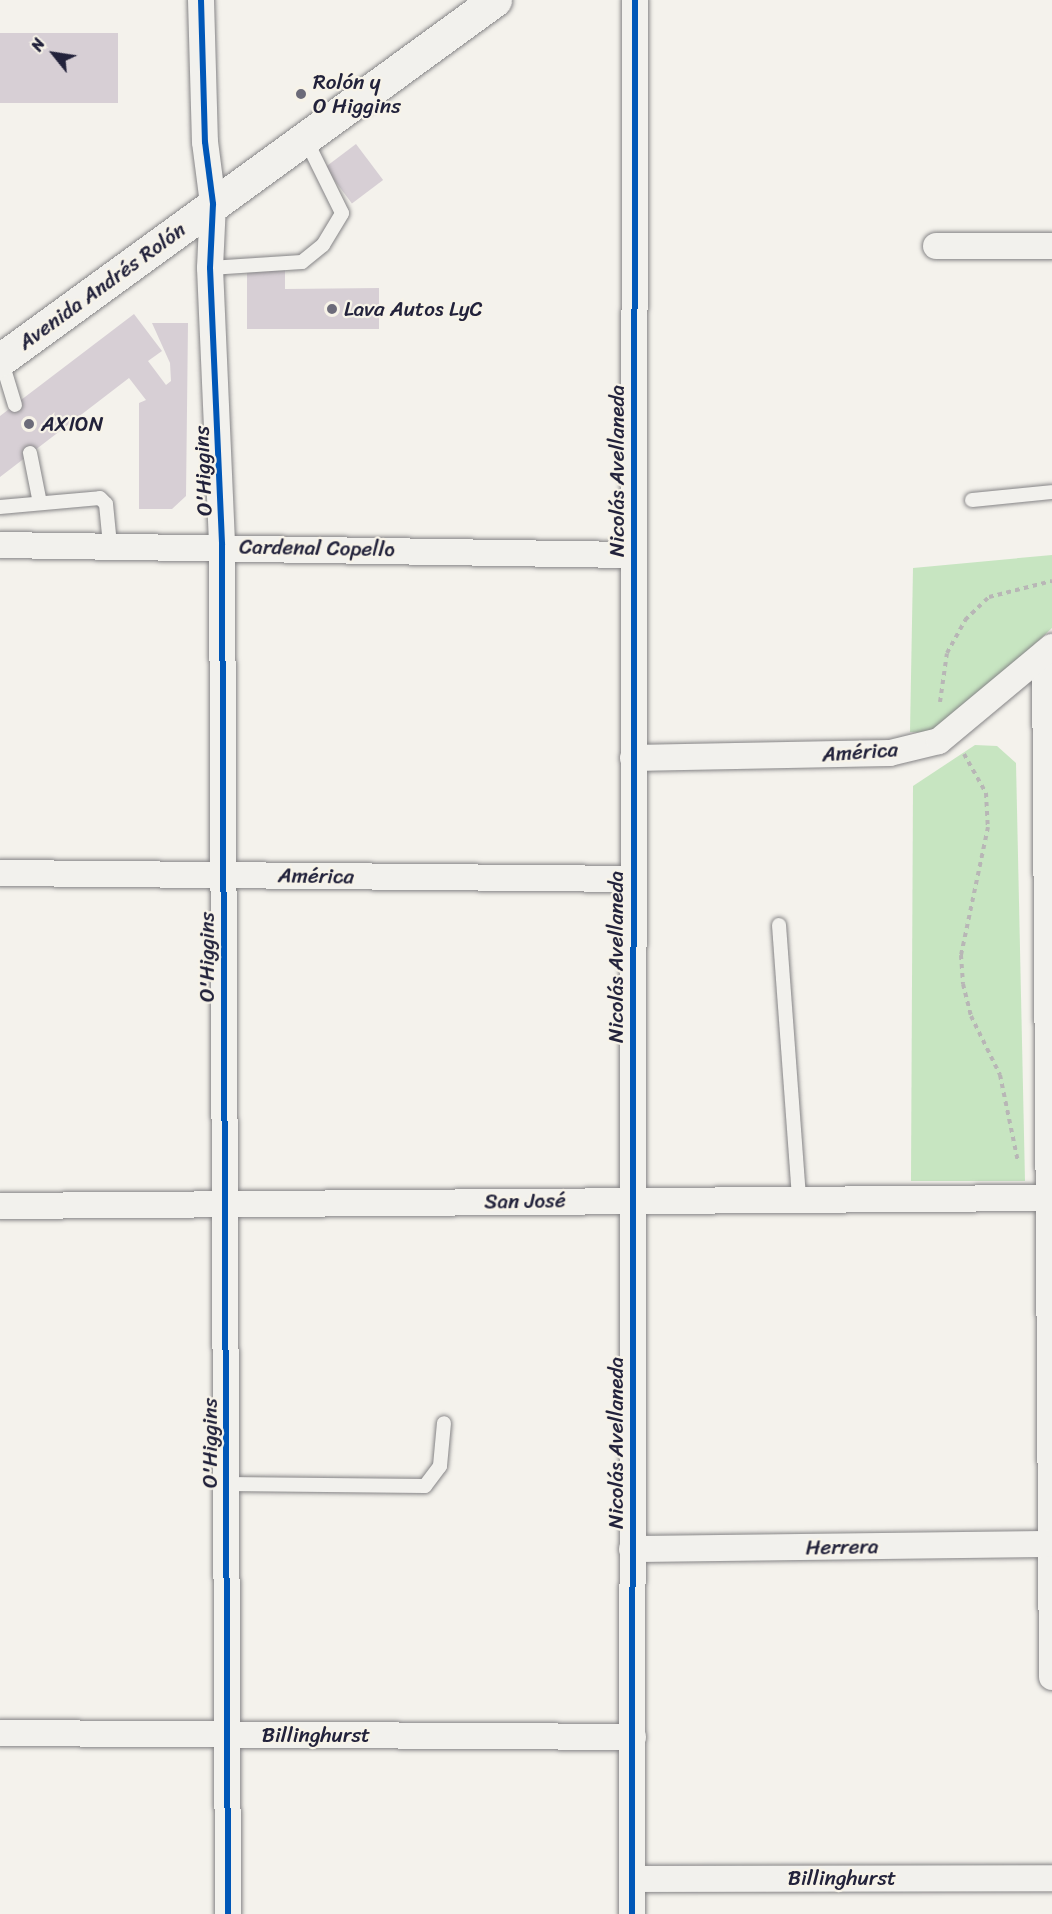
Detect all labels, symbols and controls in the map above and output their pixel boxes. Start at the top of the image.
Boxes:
north arrow [24,24,84,84]
text: N [23,33,53,57]
place label: Rolón y O Higgins [313,69,401,119]
marker: Rolón y O Higgins [294,87,308,101]
street label: Avenida Andrés Rolón [13,217,191,355]
place label: Lava Autos LyC [344,296,484,322]
marker: Lava Autos LyC [325,302,339,316]
street label: Nicolás Avellaneda [604,385,630,557]
place label: AXION [41,411,103,437]
marker: AXION [22,417,36,431]
street label: O'Higgins [189,425,217,517]
street label: Cardenal Copello [239,534,395,562]
street label: América [821,737,899,767]
street label: América [278,863,354,889]
street label: Nicolás Avellaneda [603,871,629,1043]
street label: O'Higgins [194,912,220,1002]
street label: San José [484,1188,566,1214]
street label: Nicolás Avellaneda [603,1357,629,1529]
street label: O'Higgins [197,1398,223,1488]
street label: Herrera [805,1534,879,1560]
street label: Billinghurst [262,1722,370,1748]
street label: Billinghurst [788,1865,896,1891]

